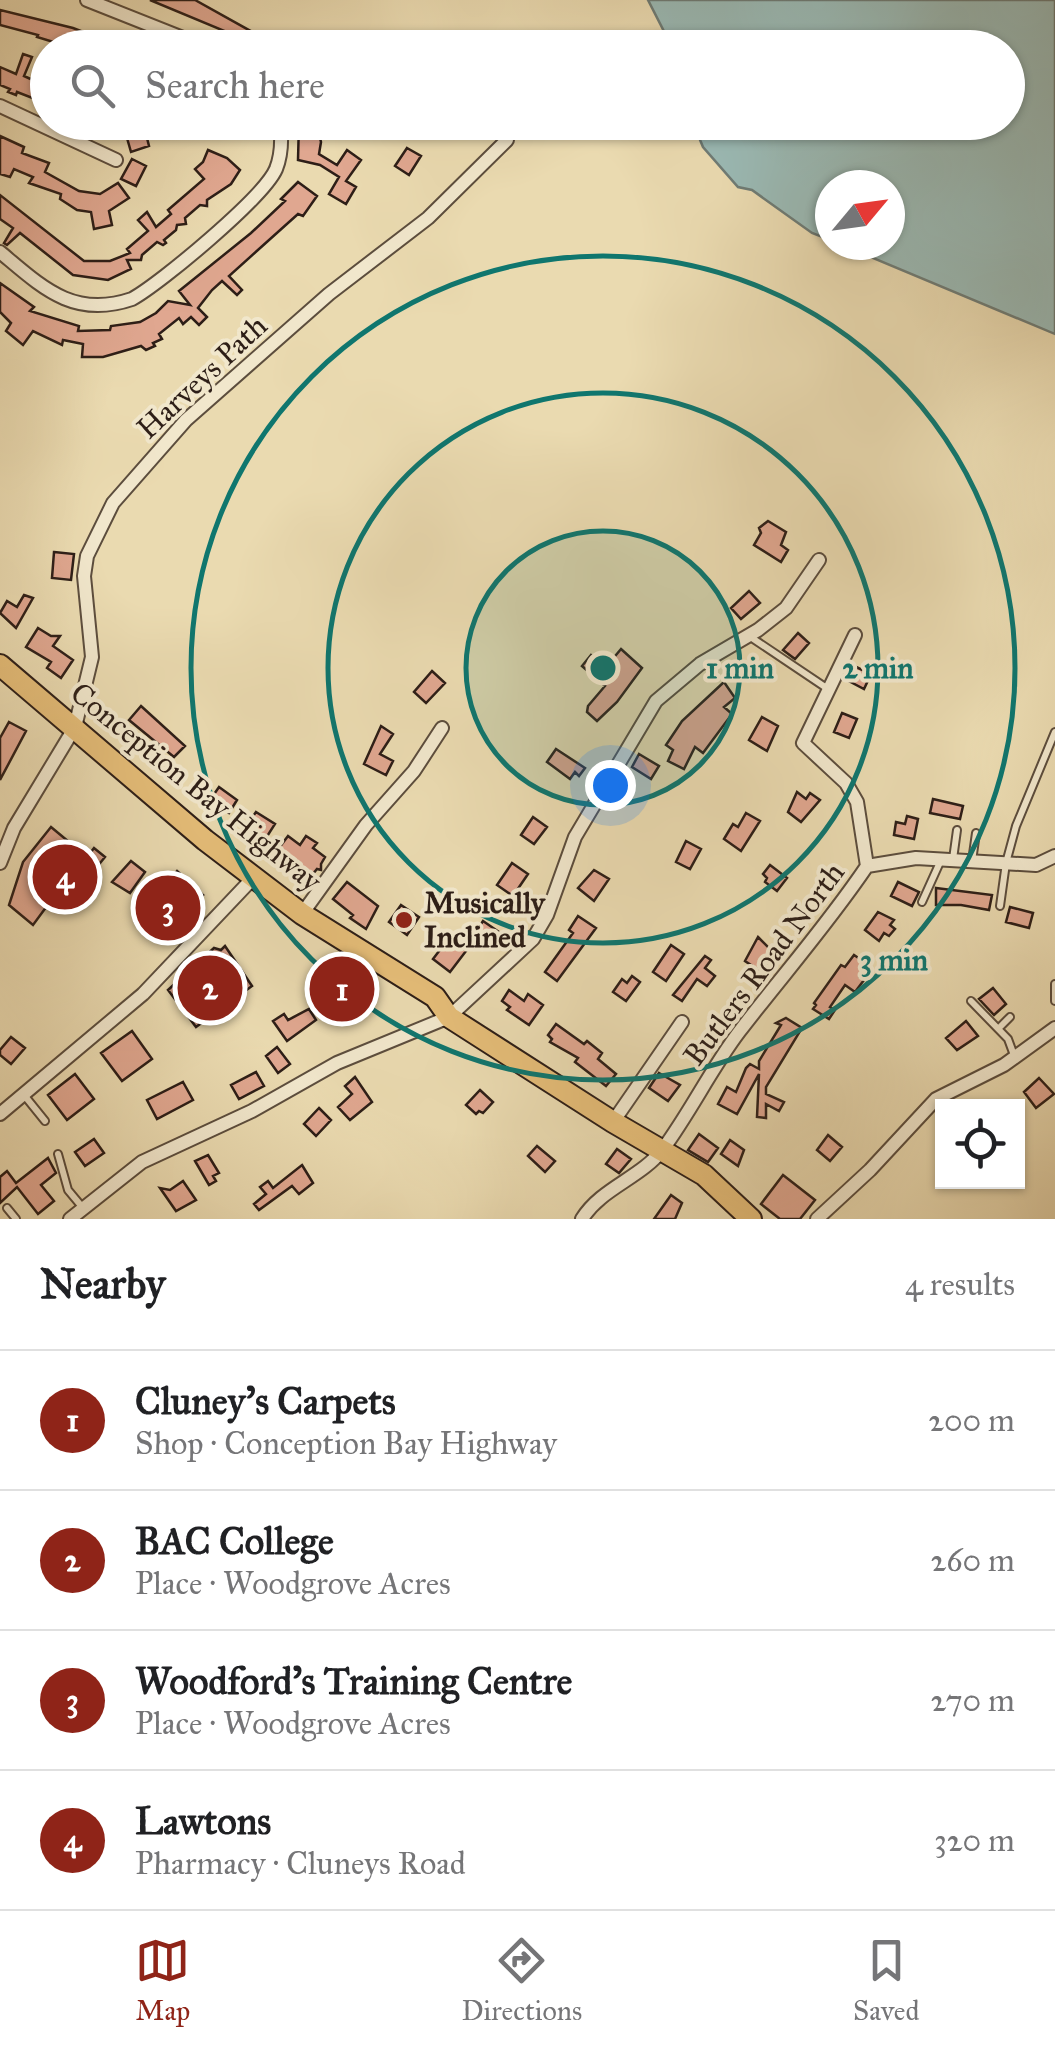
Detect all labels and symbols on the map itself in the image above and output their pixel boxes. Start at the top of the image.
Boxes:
north arrow [815,170,905,260]
street label: Harveys Path [130,307,275,446]
centre of rings [585,650,621,686]
text: 1 min [706,650,775,686]
text: 2 min [843,650,914,686]
street label: Conception Bay Highway [63,675,329,900]
your location [585,760,636,811]
pin: 4 [32,840,98,914]
street label: Butlers Road North [676,855,852,1073]
pin: 3 [136,870,200,946]
place label: Musically Inclined [424,885,546,955]
marker: Musically Inclined [393,909,415,931]
text: 3 min [860,942,929,978]
pin: 2 [178,950,242,1026]
pin: 1 [310,952,374,1026]

